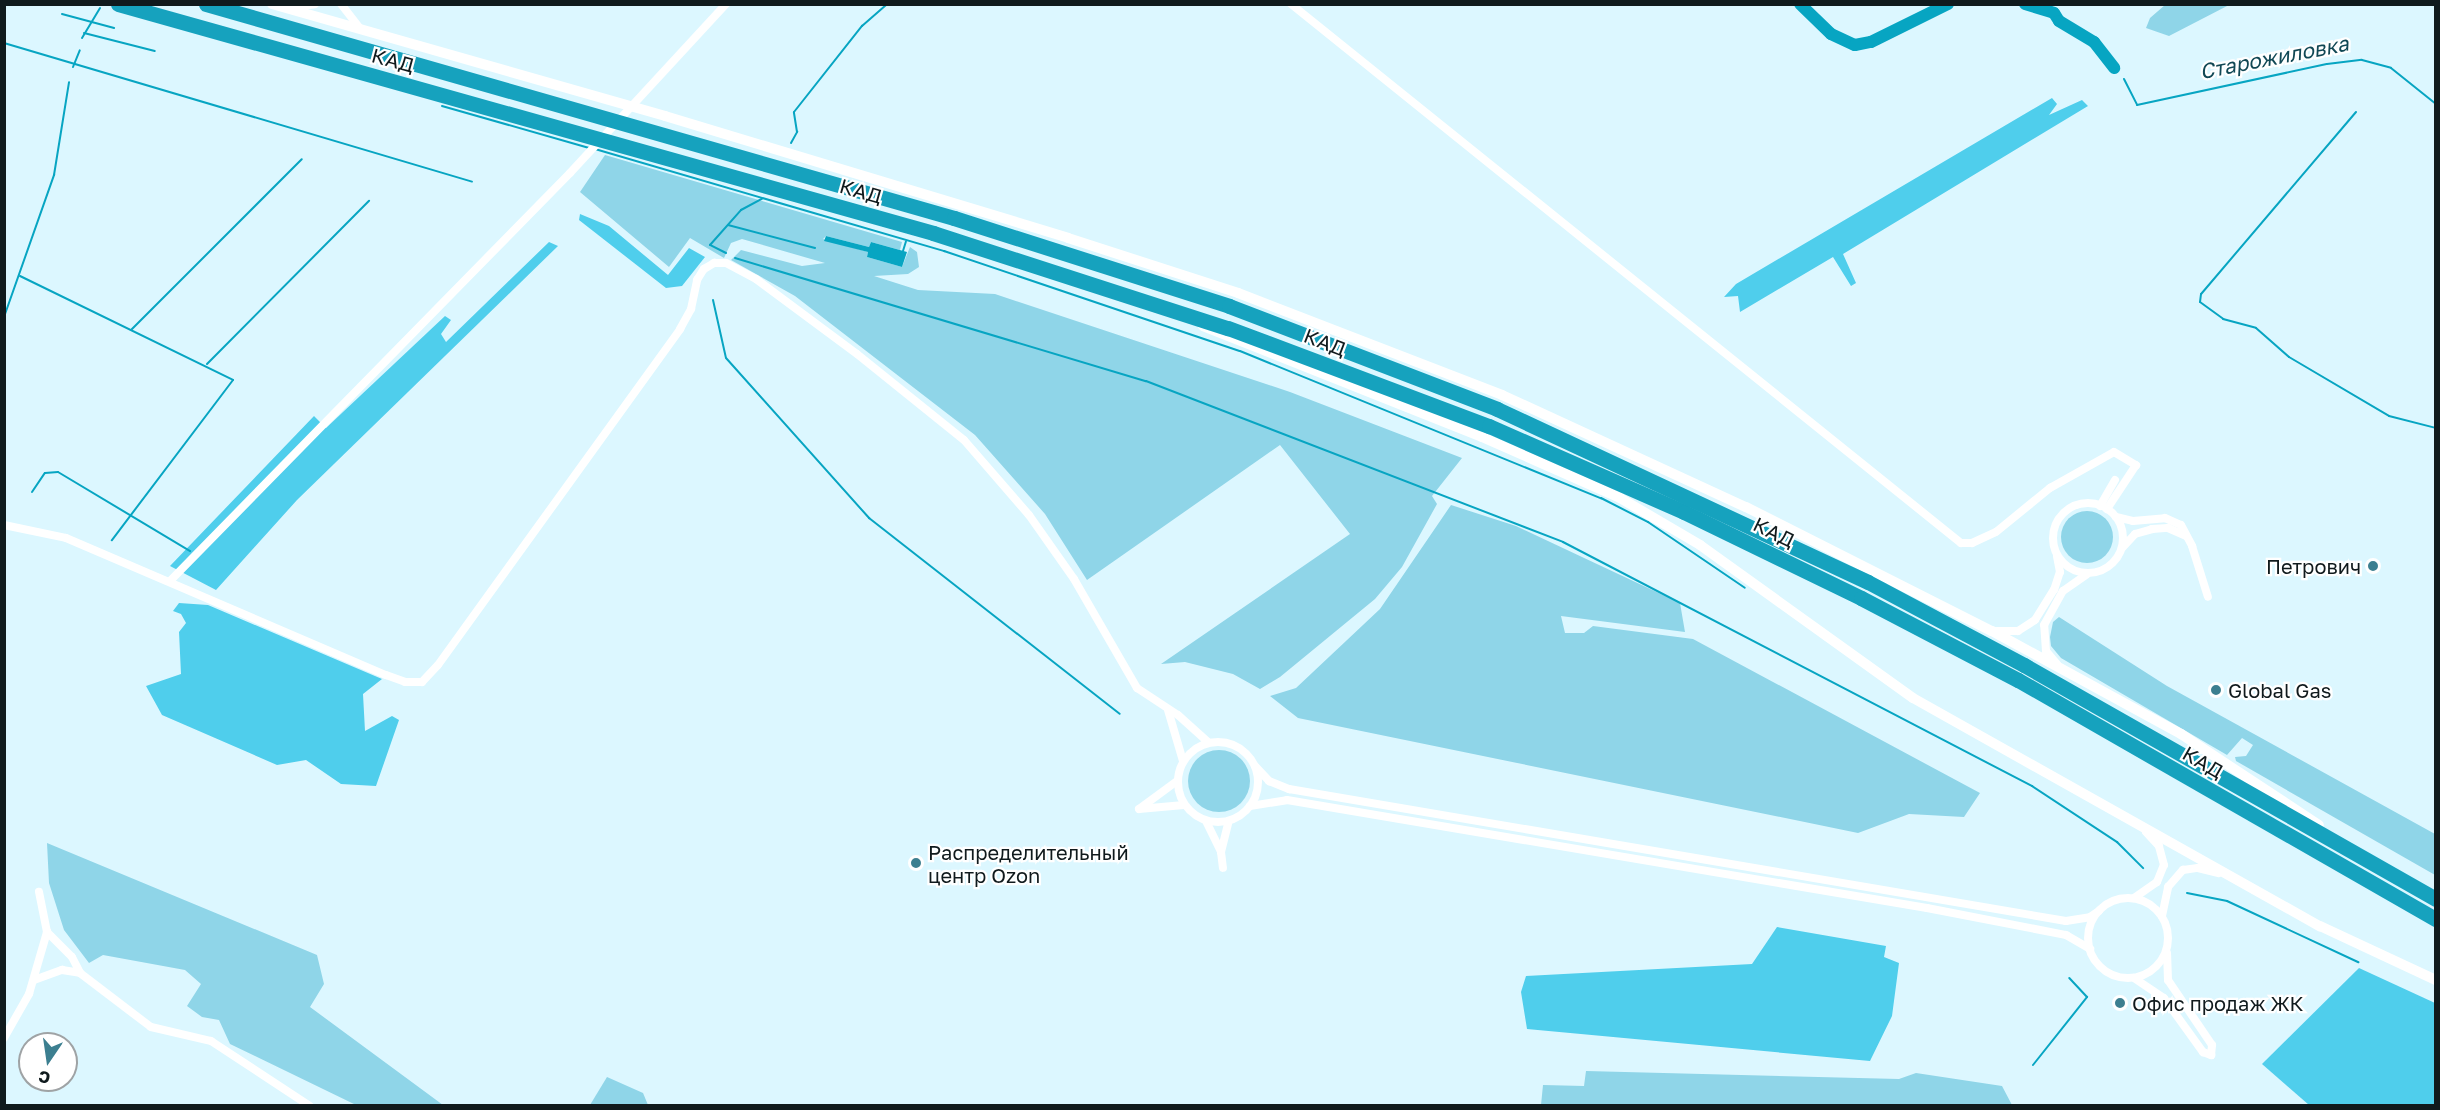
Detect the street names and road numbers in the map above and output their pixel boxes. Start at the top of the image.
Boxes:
street label: КАД [369,43,417,77]
street label: КАД [837,174,885,208]
street label: КАД [1301,323,1349,361]
street label: КАД [1749,512,1799,552]
street label: КАД [2178,741,2228,783]

